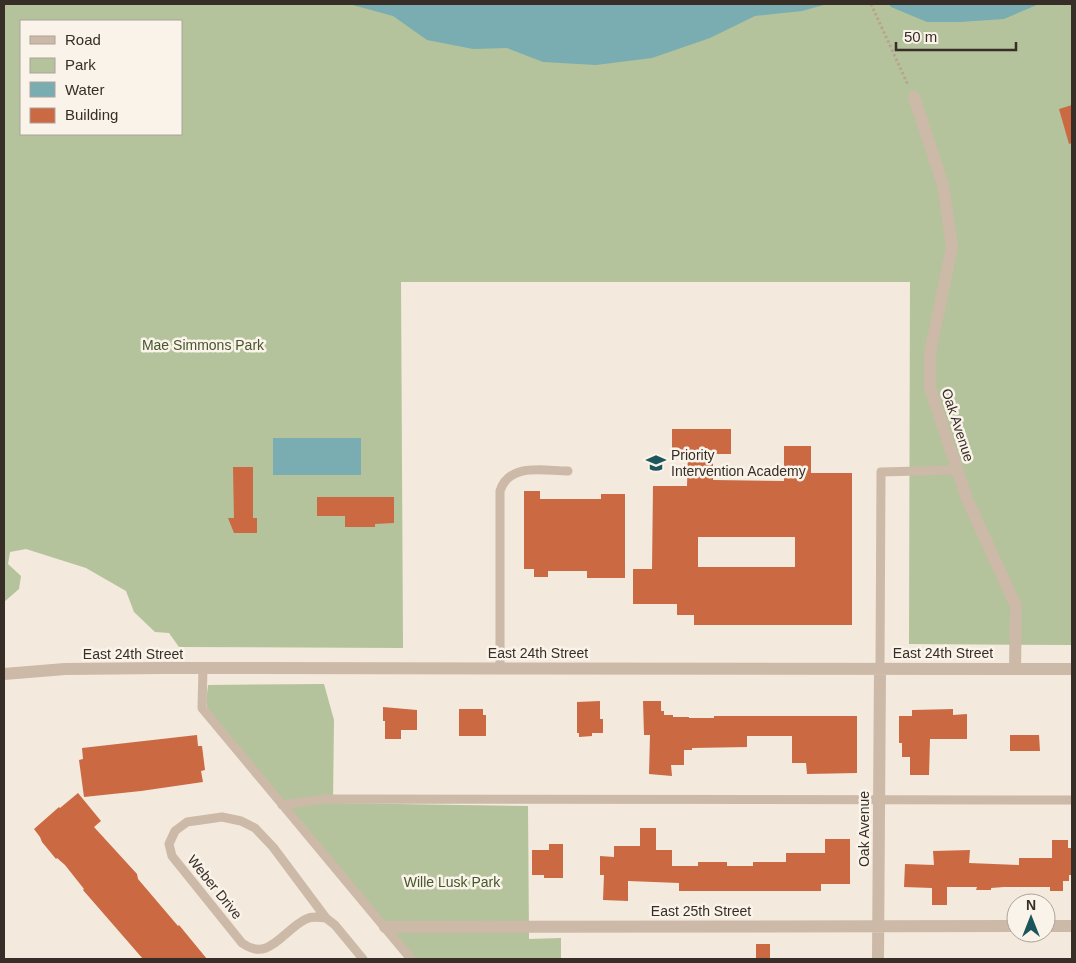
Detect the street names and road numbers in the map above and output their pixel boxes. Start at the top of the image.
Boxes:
street label: Oak Avenue [939,386,977,464]
street label: East 24th Street [488,645,588,661]
street label: East 24th Street [893,645,993,661]
street label: East 24th Street [83,646,183,662]
street label: Oak Avenue [856,791,872,867]
street label: Weber Drive [184,852,246,922]
street label: East 25th Street [651,903,751,919]

